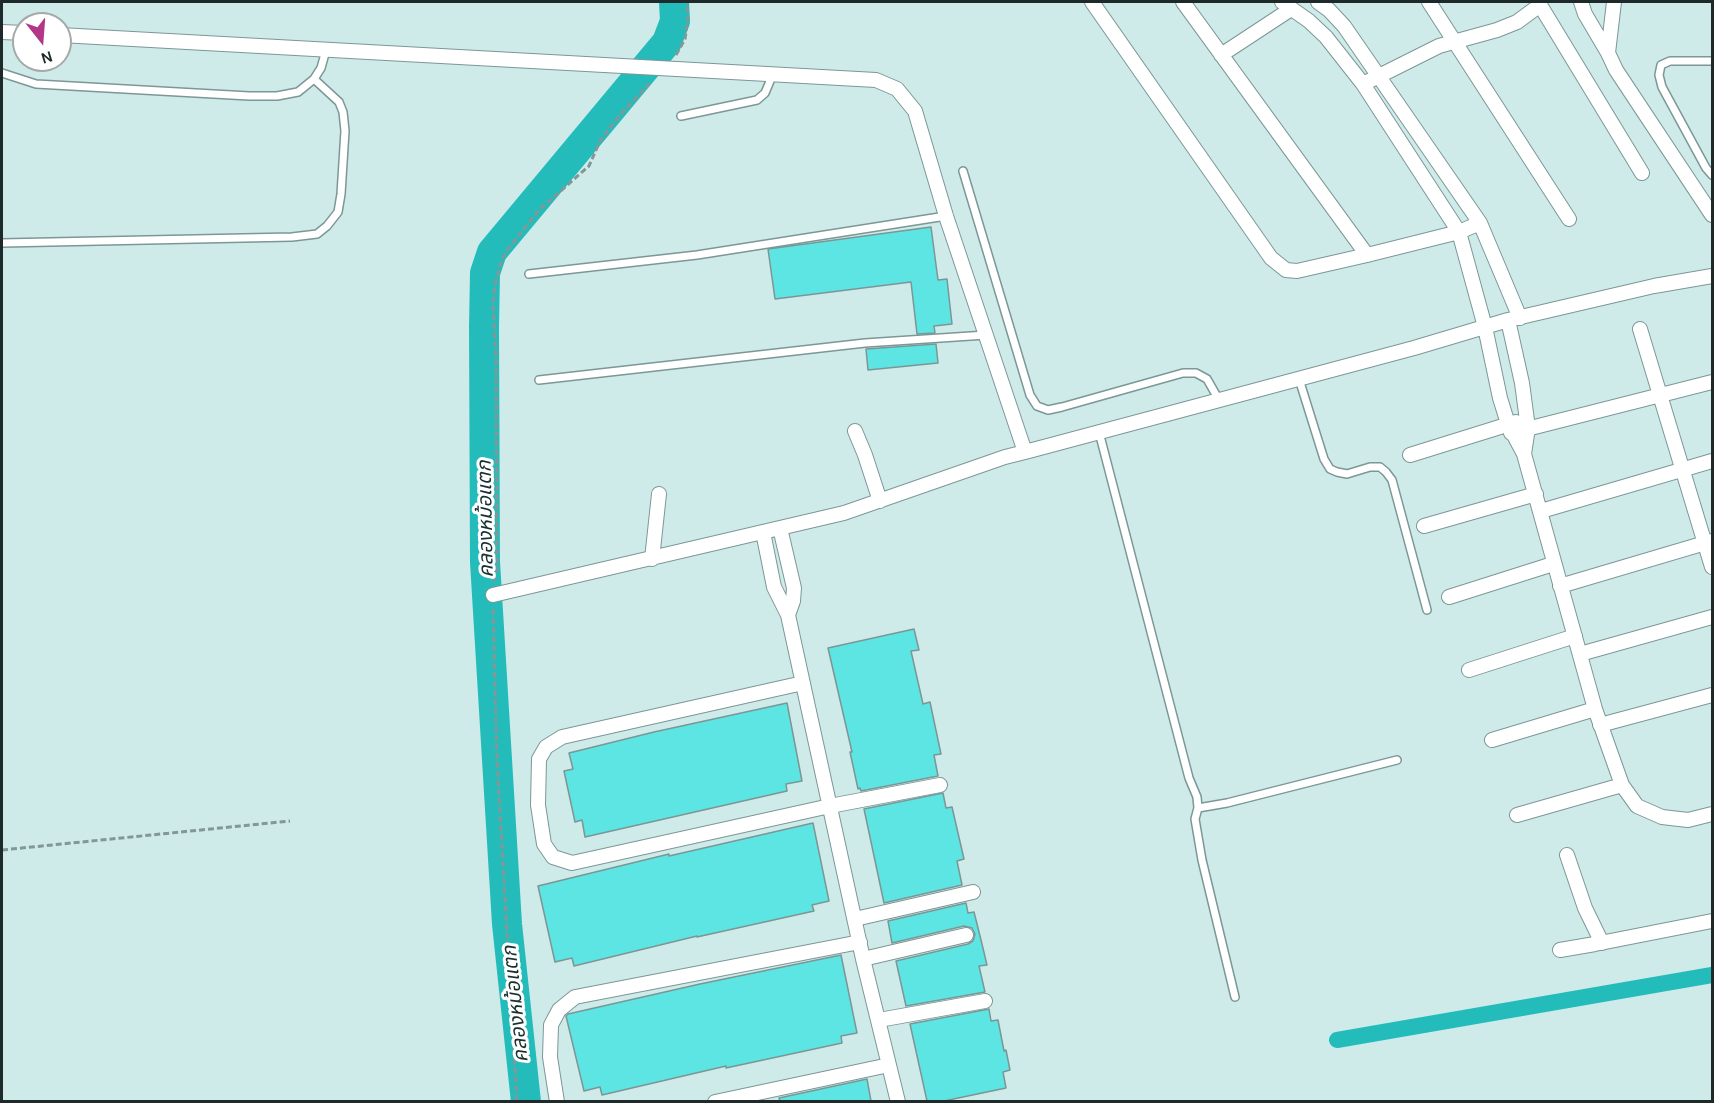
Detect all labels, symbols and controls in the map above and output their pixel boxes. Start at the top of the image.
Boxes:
north arrow [12,12,72,72]
text: N [39,47,55,69]
water label: คลองหม้อแตก [473,460,499,578]
water label: คลองหม้อแตก [498,944,534,1064]

